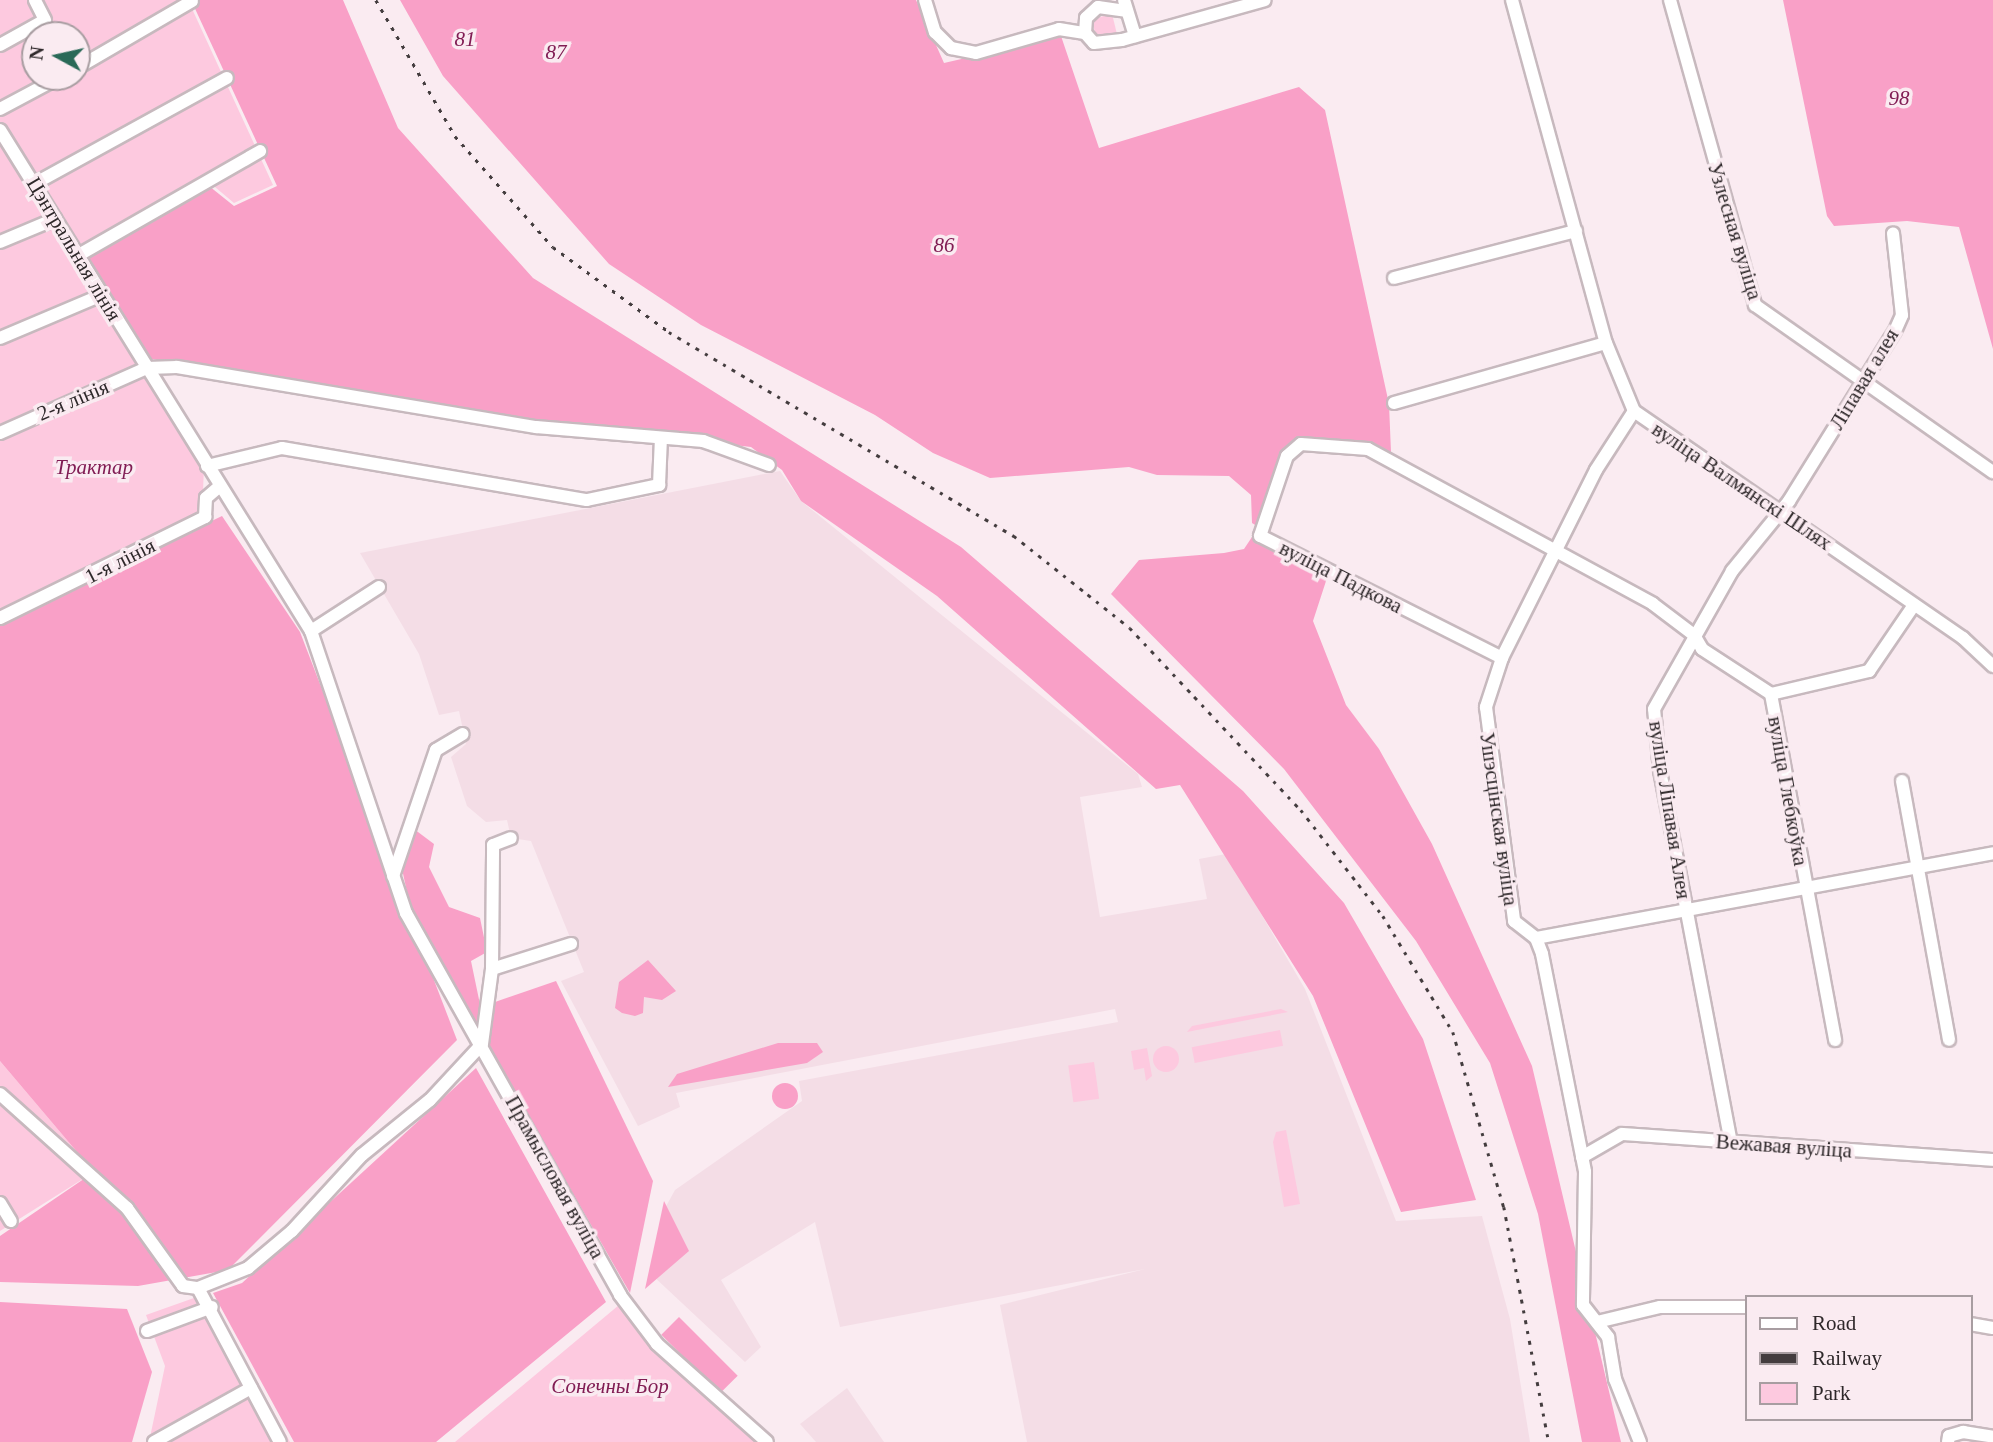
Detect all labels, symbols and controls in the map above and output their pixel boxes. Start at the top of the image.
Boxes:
north arrow [21,21,91,91]
park label: 81 [454,26,476,52]
park label: 87 [546,39,566,65]
text: N [25,45,48,62]
park label: 98 [1888,85,1910,111]
street label: Узлесная вуліца [1702,159,1768,303]
street label: Цэнтральная лінія [21,172,127,326]
park label: 86 [934,232,954,258]
street label: Ліпавая алея [1824,324,1904,434]
street label: 2-я лінія [33,374,113,426]
street label: вуліца Валмянскі Шлях [1647,416,1837,556]
park label: Трактар [55,454,133,480]
street label: 1-я лінія [81,533,159,589]
street label: вуліца Падкова [1275,535,1407,619]
street label: вуліца Глебкоўка [1762,714,1814,868]
street label: вуліца Ліпавая Алея [1643,719,1697,901]
street label: Ушэсцінская вуліца [1474,731,1524,907]
street label: Прамысловая вуліца [500,1091,610,1263]
street label: Вежавая вуліца [1715,1129,1853,1163]
legend [1744,1295,1972,1421]
text: Road [1812,1311,1856,1335]
text: Railway [1812,1346,1882,1370]
park label: Сонечны Бор [551,1373,669,1399]
text: Park [1812,1381,1851,1405]

